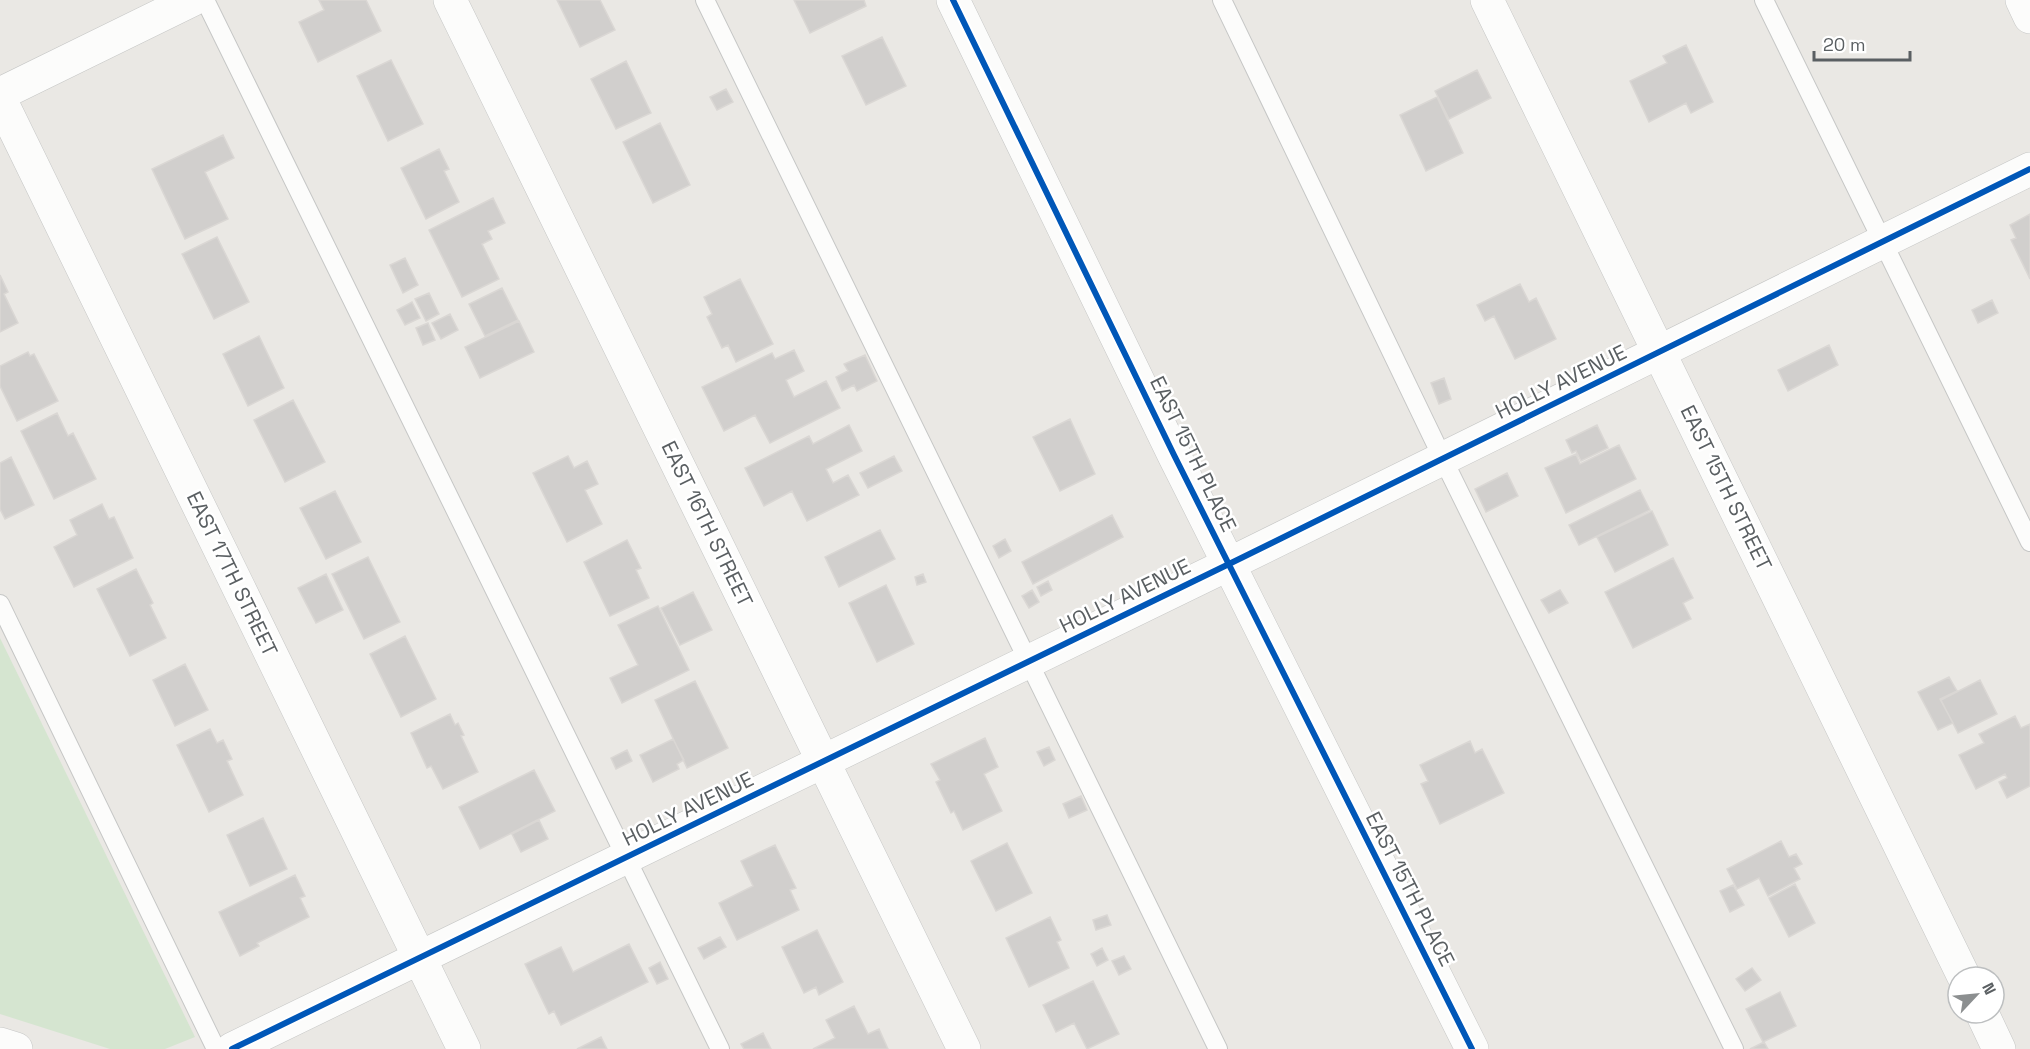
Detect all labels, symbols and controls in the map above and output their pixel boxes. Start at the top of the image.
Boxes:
scale bar [1814,24,1910,62]
text: 20 m [1823,33,1866,56]
street label: HOLLY AVENUE [1491,338,1631,425]
street label: EAST 15TH PLACE [1144,372,1243,536]
street label: EAST 15TH STREET [1675,400,1778,575]
street label: EAST 16TH STREET [656,436,759,611]
street label: EAST 17TH STREET [181,487,284,661]
street label: HOLLY AVENUE [1055,552,1195,639]
street label: HOLLY AVENUE [618,765,758,852]
street label: EAST 15TH PLACE [1360,807,1461,971]
north arrow [1946,965,2006,1025]
text: N [1977,979,2001,998]

